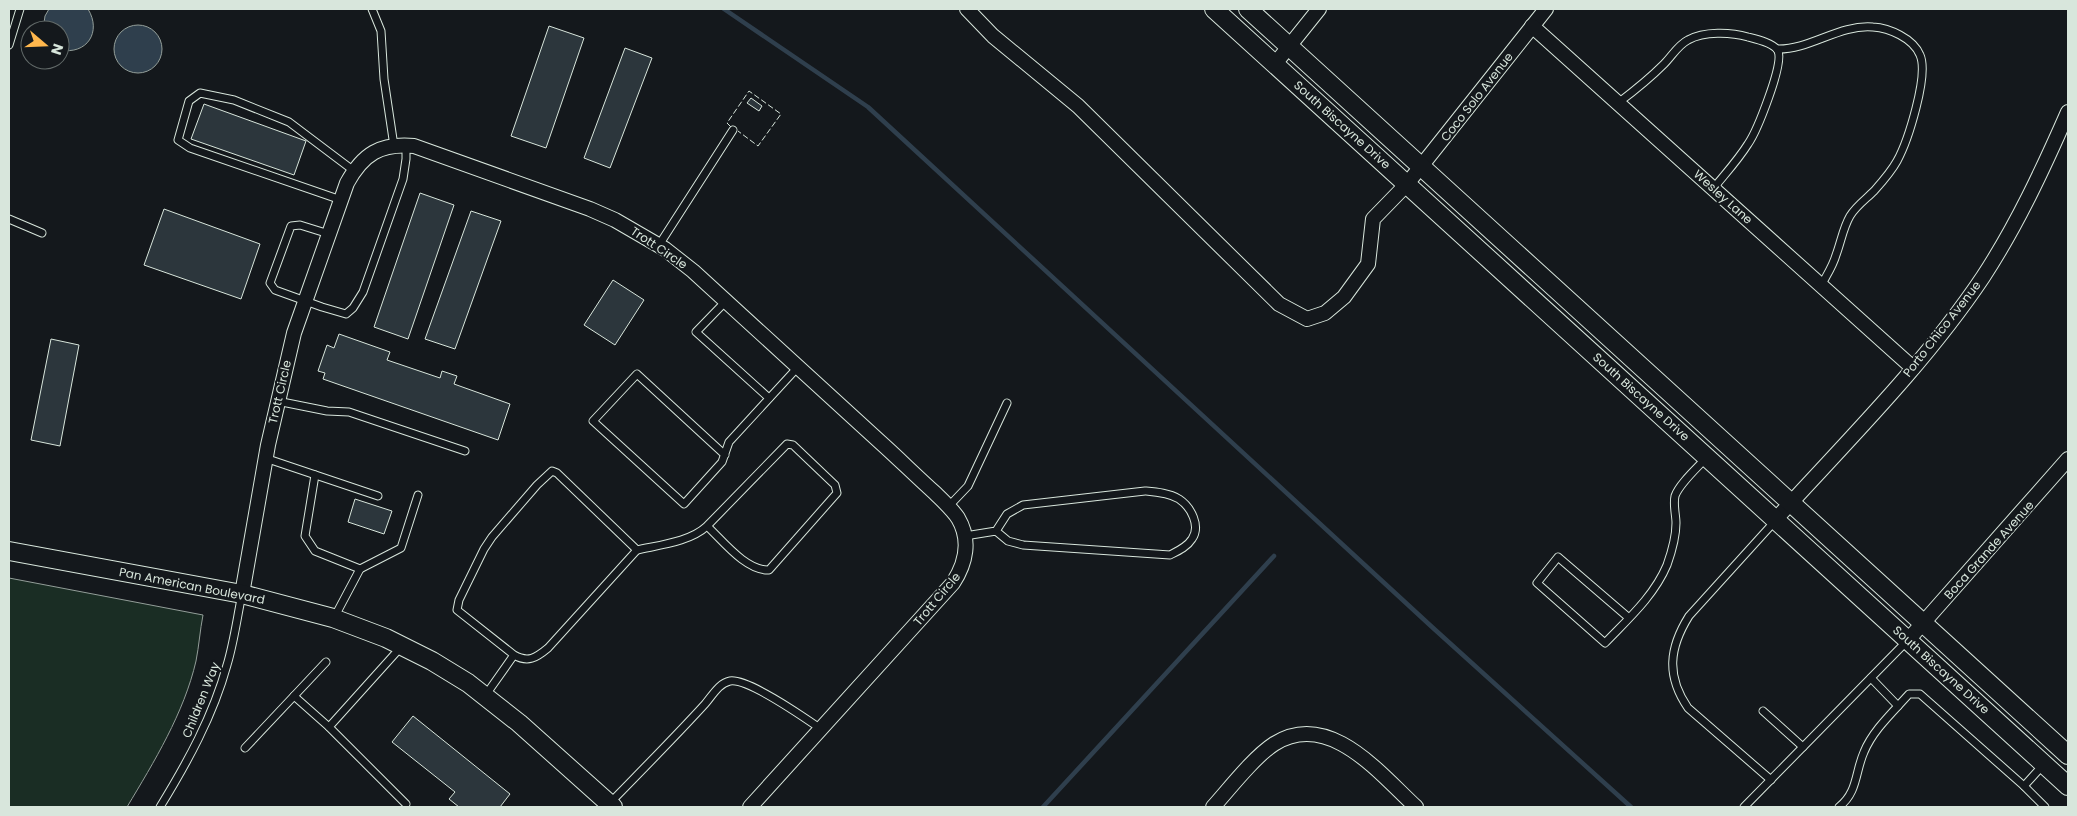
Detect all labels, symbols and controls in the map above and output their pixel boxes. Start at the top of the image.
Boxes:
north arrow [20,20,70,70]
text: N [46,41,68,57]
street label: Coco Solo Avenue [1436,49,1517,145]
street label: South Biscayne Drive [1290,77,1394,173]
street label: Wesley Lane [1690,165,1757,228]
street label: Trott Circle [628,222,691,273]
street label: Porto Chico Avenue [1899,277,1984,380]
street label: South Biscayne Drive [1589,349,1693,445]
street label: Trott Circle [264,358,295,425]
street label: Boca Grande Avenue [1940,497,2037,603]
street label: Pan American Boulevard [118,563,266,608]
street label: Trott Circle [909,568,964,629]
street label: South Biscayne Drive [1889,622,1993,718]
street label: Children Way [178,659,224,740]

